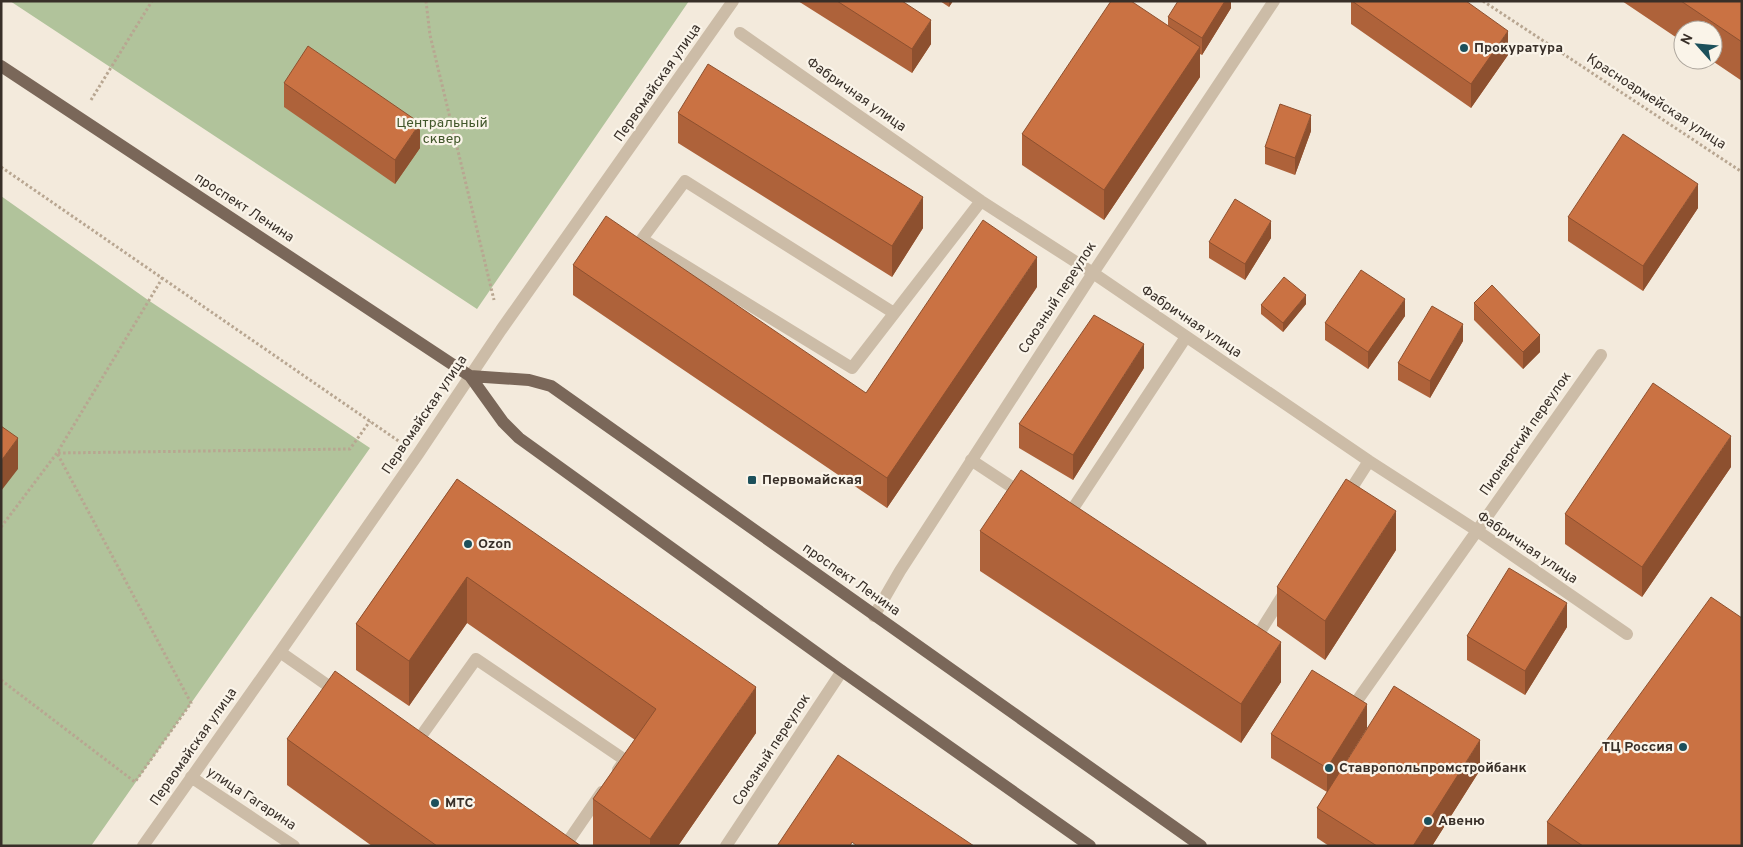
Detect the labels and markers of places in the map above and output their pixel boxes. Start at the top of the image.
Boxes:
place label: Прокуратура [1474,40,1563,57]
marker: Прокуратура [1458,42,1470,54]
place label: Первомайская [762,472,862,489]
marker: Первомайская [746,474,758,486]
place label: Ozon [478,536,511,553]
marker: Ozon [462,538,474,550]
place label: ТЦ Россия [1602,739,1673,756]
marker: ТЦ Россия [1677,741,1689,753]
place label: Ставропольпромстройбанк [1339,760,1527,777]
marker: Ставропольпромстройбанк [1323,762,1335,774]
place label: МТС [445,795,473,812]
marker: МТС [429,797,441,809]
place label: Авеню [1438,813,1485,830]
marker: Авеню [1422,815,1434,827]

